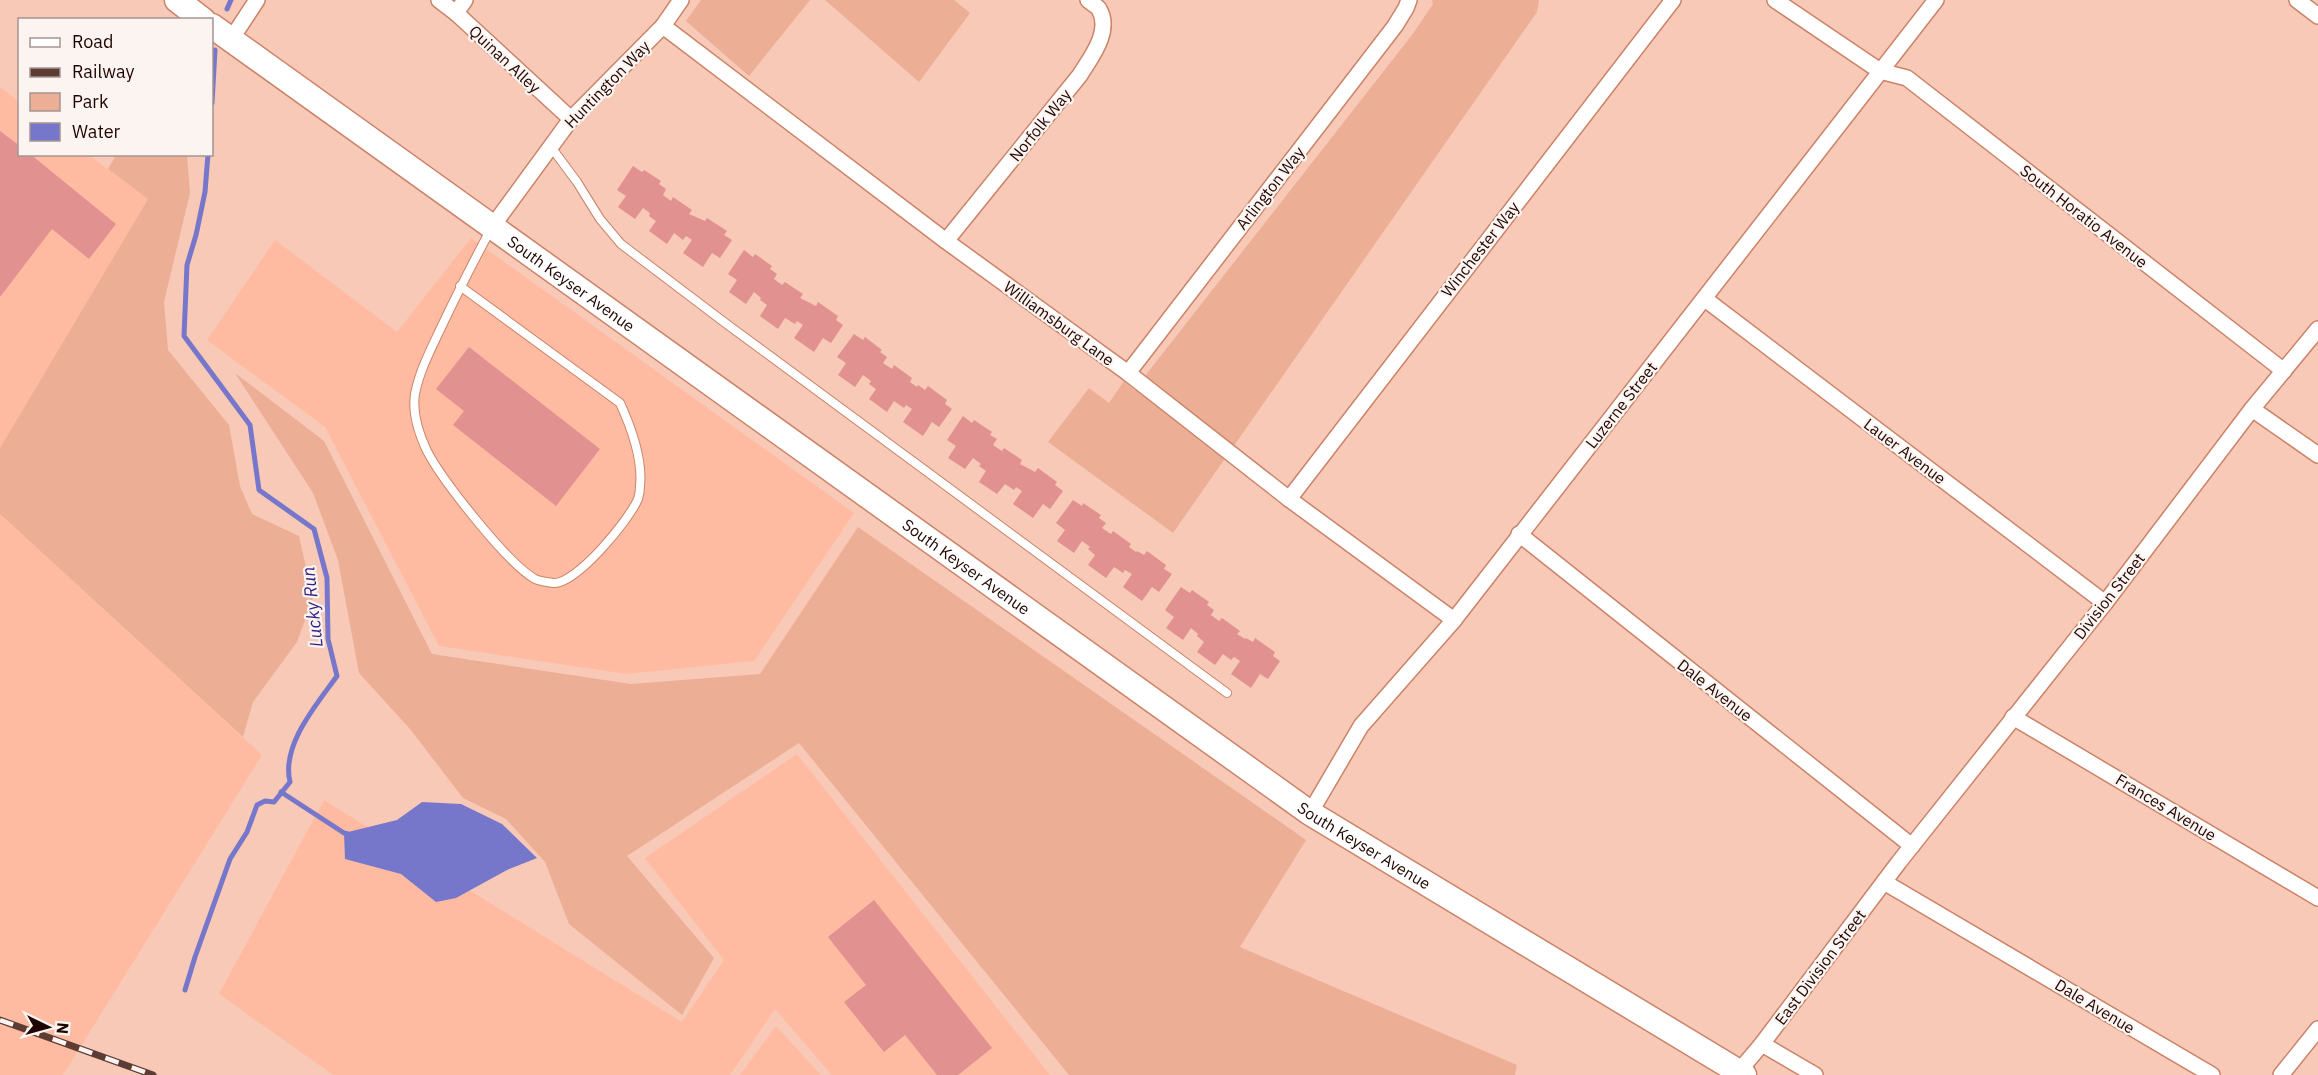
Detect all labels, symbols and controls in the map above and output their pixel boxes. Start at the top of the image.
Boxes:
legend [18,18,213,156]
street label: Quinan Alley [465,21,545,97]
text: Road [72,30,113,53]
street label: Huntington Way [560,36,654,132]
text: Railway [72,60,134,83]
street label: Norfolk Way [1005,85,1075,165]
text: Park [72,90,109,113]
text: Water [72,120,121,143]
street label: Arlington Way [1231,142,1309,234]
street label: South Horatio Avenue [2016,160,2152,272]
street label: Winchester Way [1437,197,1523,301]
street label: South Keyser Avenue [504,231,639,336]
street label: Williamsburg Lane [1000,276,1118,370]
street label: Luzerne Street [1581,358,1661,452]
street label: Lauer Avenue [1860,414,1950,488]
street label: South Keyser Avenue [899,514,1034,619]
street label: Division Street [2069,549,2149,643]
water label: Lucky Run [296,566,328,648]
street label: Dale Avenue [1674,655,1757,726]
street label: Frances Avenue [2112,769,2220,845]
street label: South Keyser Avenue [1294,797,1434,894]
street label: East Division Street [1770,905,1870,1029]
street label: Dale Avenue [2051,974,2139,1038]
north arrow [18,997,78,1057]
text: N [52,1022,73,1035]

